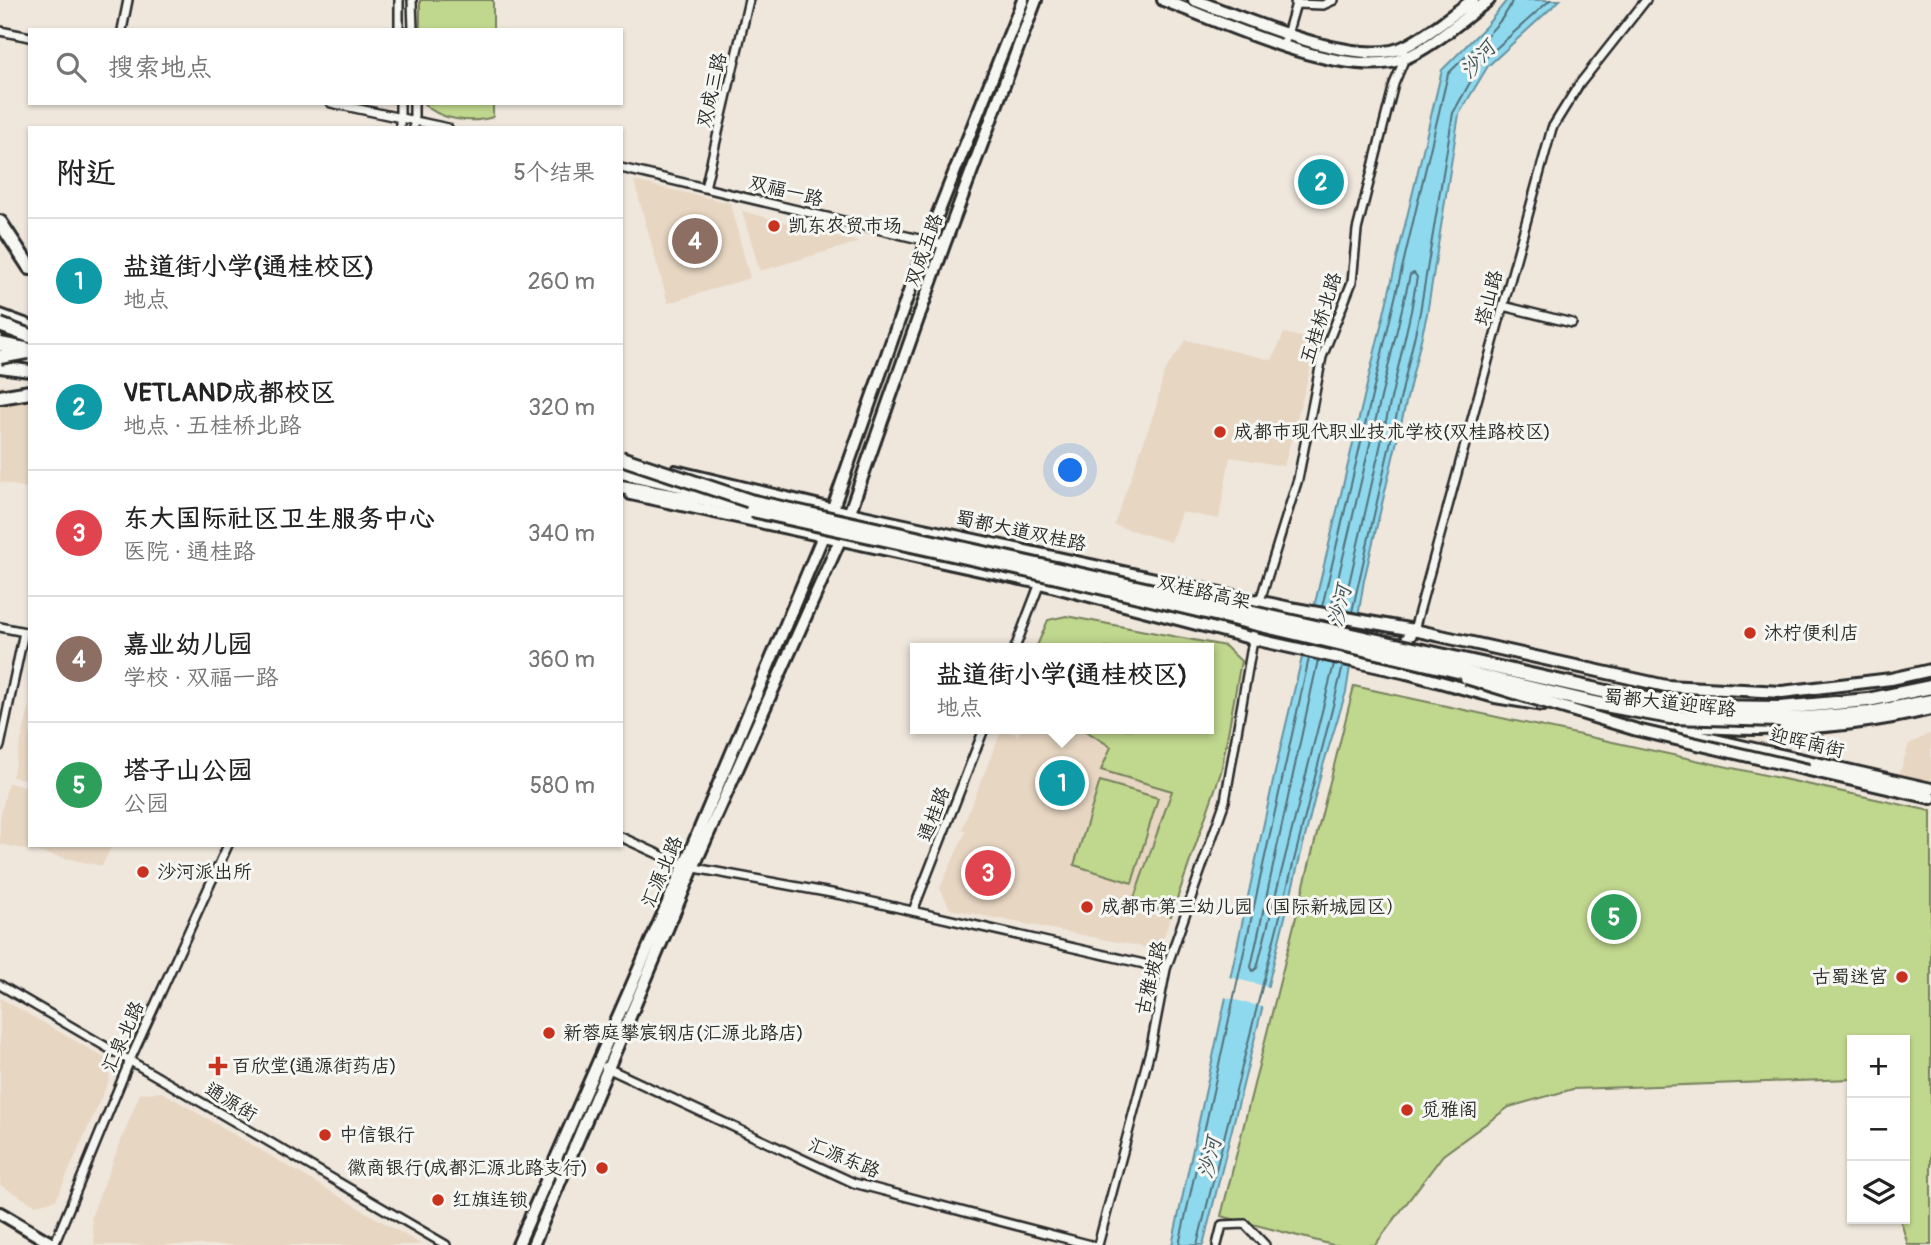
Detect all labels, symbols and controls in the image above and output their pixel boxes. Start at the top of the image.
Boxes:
search box [28,28,623,105]
water label: 沙河 [1454,33,1504,85]
icon: search [52,48,90,86]
street label: 双成三路 [692,50,732,130]
text: 搜索地点 [108,52,212,84]
text: 附近 [56,155,116,192]
pin: 2 [1298,156,1344,208]
text: 5个结果 [514,158,595,187]
street label: 双福一路 [746,170,826,212]
street label: 双成五路 [900,210,948,290]
place label: 凯东农贸市场 [788,214,902,238]
pin: 4 [672,215,718,267]
marker: 凯东农贸市场 [766,218,782,234]
text: 盐道街小学(通桂校区) [123,251,374,283]
text: 1 [75,267,84,296]
text: 260 m [528,267,595,296]
street label: 塔山路 [1470,267,1508,329]
street label: 五桂桥北路 [1295,269,1347,367]
text: 地点 [123,285,169,314]
text: VETLAND成都校区 [123,377,336,409]
text: 2 [73,393,85,422]
text: 320 m [528,393,595,422]
text: 地点 · 五桂桥北路 [123,411,301,440]
place label: 成都市现代职业技术学校(双桂路校区) [1234,420,1551,444]
marker: 成都市现代职业技术学校(双桂路校区) [1212,424,1228,440]
your location [1053,453,1087,487]
text: 东大国际社区卫生服务中心 [123,503,435,535]
street label: 蜀都大道双桂路 [953,505,1089,557]
text: 3 [73,519,85,548]
text: 340 m [528,519,595,548]
text: 医院 · 通桂路 [123,537,255,566]
street label: 双桂路高架 [1155,570,1253,614]
water label: 沙河 [1322,580,1359,629]
place label: 沐柠便利店 [1764,621,1859,645]
marker: 沐柠便利店 [1742,625,1758,641]
text: 嘉业幼儿园 [123,629,253,661]
popup [910,643,1214,734]
text: 4 [72,645,86,674]
text: 360 m [528,645,595,674]
text: 盐道街小学(通桂校区) [936,659,1188,691]
text: 学校 · 双福一路 [123,663,278,692]
street label: 蜀都大道迎晖路 [1603,684,1737,722]
text: 地点 [936,693,982,722]
street label: 迎晖南街 [1767,723,1847,763]
text: 塔子山公园 [123,755,253,787]
pin: 1 [1039,757,1085,809]
text: 5 [73,771,85,800]
text: 580 m [530,771,595,800]
street label: 通桂路 [913,783,955,845]
text: 公园 [123,789,169,818]
street label: 汇源北路 [636,832,688,912]
pin: 3 [965,847,1011,899]
place label: 沙河派出所 [157,860,252,884]
marker: 沙河派出所 [135,864,151,880]
pin: 5 [1591,891,1637,943]
place label: 成都市第三幼儿园（国际新城园区） [1101,895,1405,919]
marker: 成都市第三幼儿园（国际新城园区） [1079,899,1095,915]
street label: 古雅坡路 [1130,938,1172,1018]
place label: 古蜀迷宫 [1812,965,1888,989]
marker: 古蜀迷宫 [1894,969,1910,985]
street label: 汇泉北路 [97,997,149,1077]
place label: 新蓉庭攀宸钢店(汇源北路店) [563,1021,804,1045]
marker: 新蓉庭攀宸钢店(汇源北路店) [541,1025,557,1041]
map controls [1847,1035,1910,1224]
button: + [1847,1035,1910,1098]
place label: 百欣堂(通源街药店) [232,1054,397,1078]
marker: 百欣堂(通源街药店) [210,1058,226,1074]
street label: 通源街 [200,1077,262,1127]
place label: 觅雅阁 [1421,1098,1478,1122]
button: − [1847,1098,1910,1161]
marker: 觅雅阁 [1399,1102,1415,1118]
place label: 中信银行 [339,1123,415,1147]
marker: 中信银行 [317,1127,333,1143]
water label: 沙河 [1192,1132,1229,1181]
street label: 汇源东路 [804,1133,884,1183]
place label: 徽商银行(成都汇源北路支行) [347,1156,588,1180]
marker: 徽商银行(成都汇源北路支行) [594,1160,610,1176]
button: layers [1847,1161,1910,1224]
place label: 红旗连锁 [452,1188,528,1212]
marker: 红旗连锁 [430,1192,446,1208]

